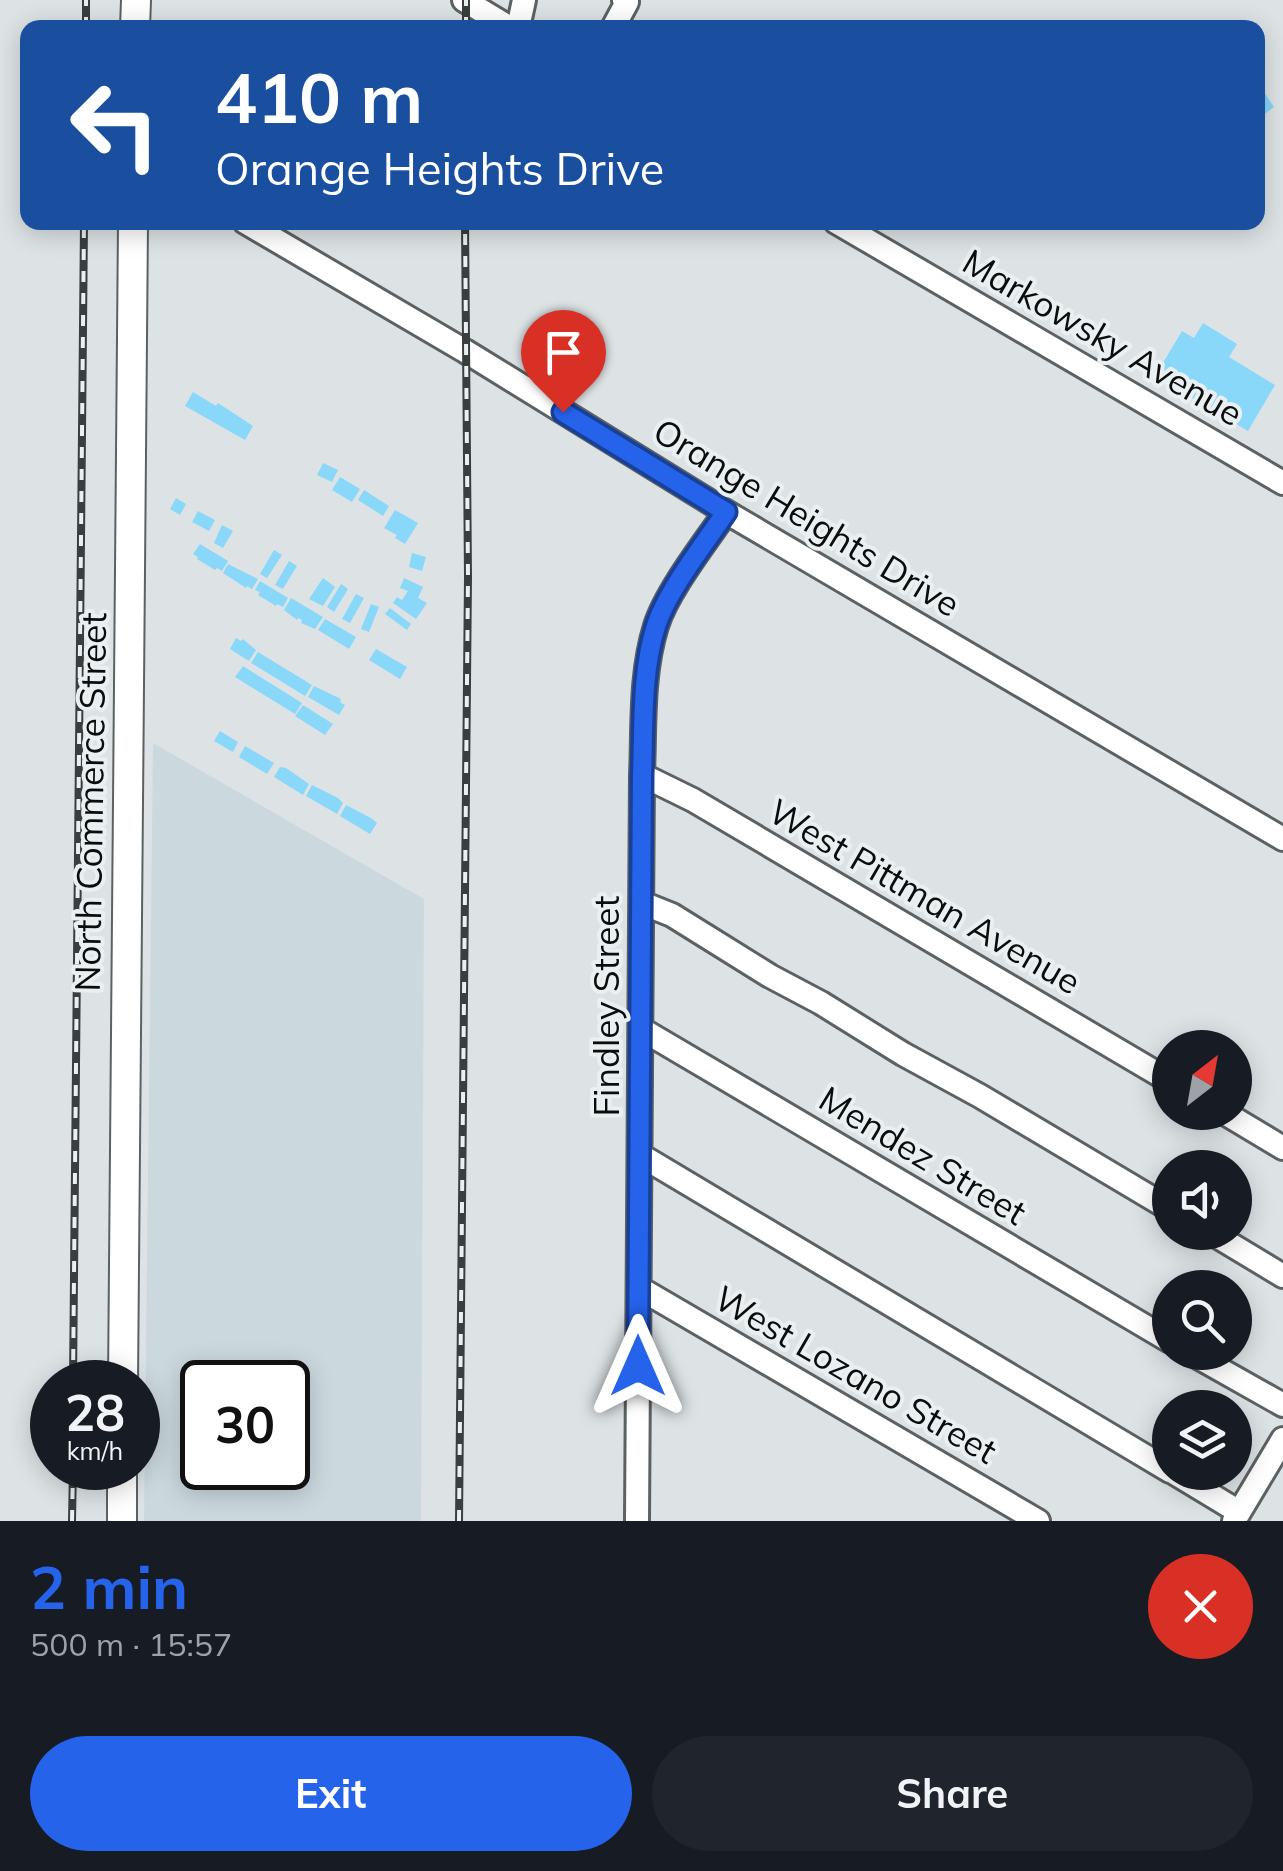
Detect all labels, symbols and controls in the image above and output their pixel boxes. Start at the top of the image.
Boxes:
text: 410 m [215,53,423,141]
icon: left [50,60,180,190]
text: Orange Heights Drive [215,140,664,196]
street label: Markowsky Avenue [955,239,1251,435]
pin [521,310,606,413]
icon: arrive [536,325,591,380]
street label: Orange Heights Drive [646,408,968,626]
street label: North Commerce Street [65,612,115,992]
street label: West Pittman Avenue [761,789,1089,1003]
street label: Findley Street [584,895,628,1117]
north arrow [1152,1030,1252,1130]
map controls [1152,1030,1252,1490]
street label: Mendez Street [812,1076,1034,1234]
button: sound [1152,1150,1252,1250]
button: search [1152,1270,1252,1370]
street label: West Lozano Street [707,1275,1005,1473]
position arrow [586,1314,690,1418]
speed limit sign: 30 [180,1360,310,1490]
text: 28 [65,1381,125,1444]
button: layers [1152,1390,1252,1490]
text: km/h [67,1435,123,1466]
text: 2 min [30,1549,188,1624]
button: close [1148,1554,1253,1659]
text: 500 m · 15:57 [30,1624,232,1664]
button: Exit [30,1736,632,1851]
button: Share [652,1736,1253,1851]

